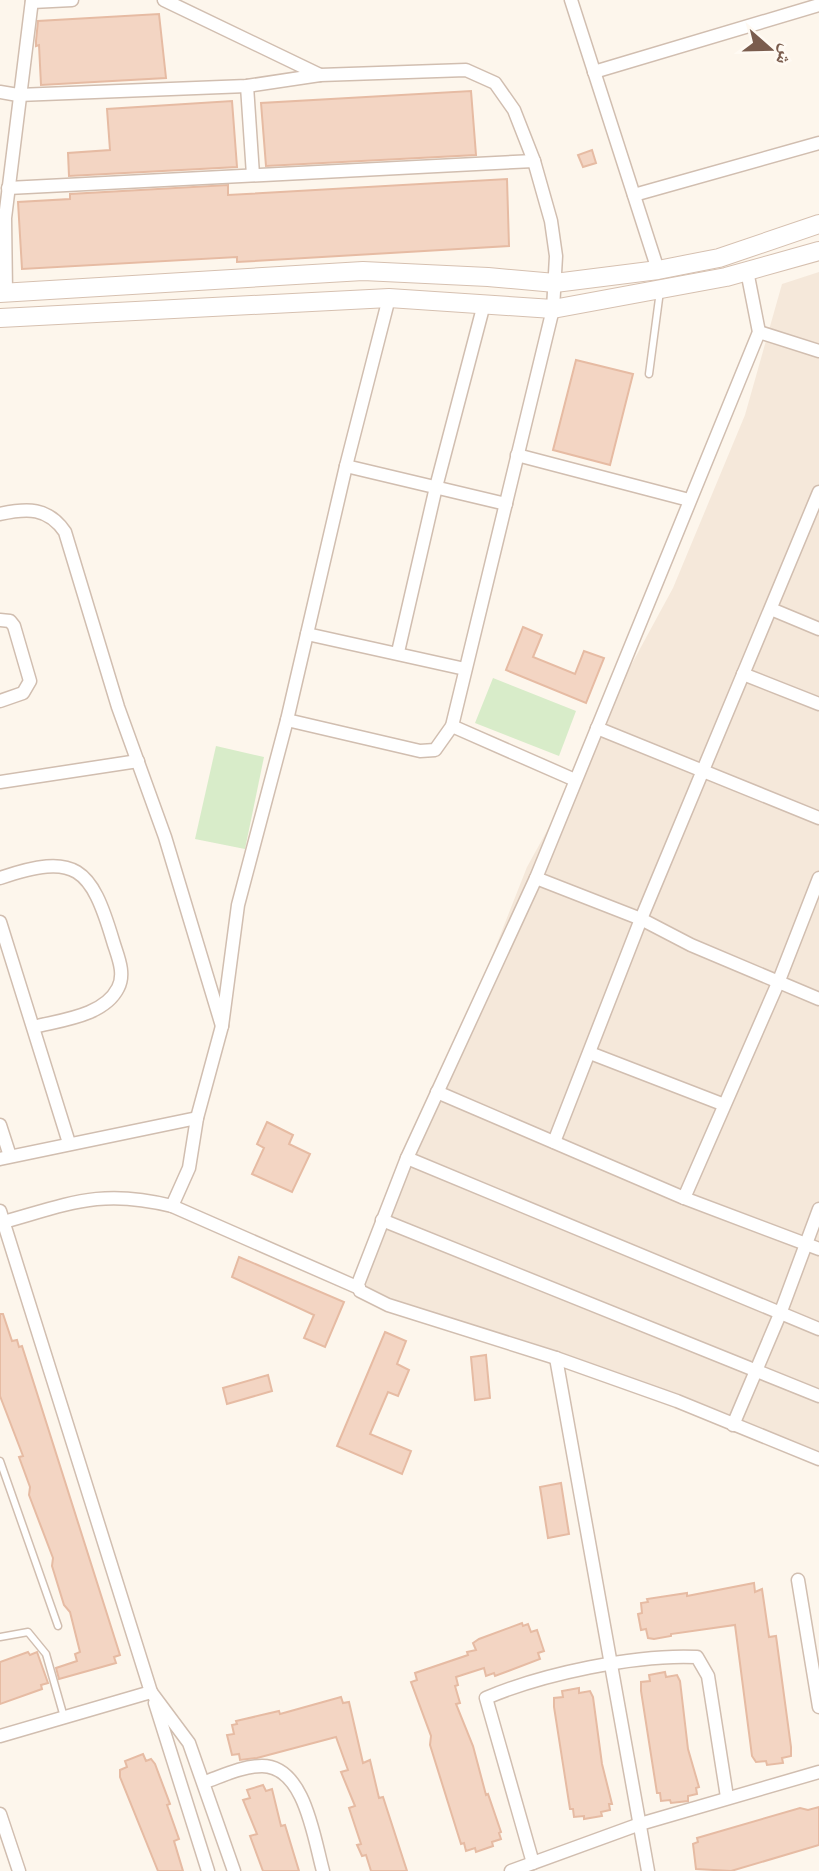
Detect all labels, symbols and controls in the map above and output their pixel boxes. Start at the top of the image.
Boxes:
north arrow [735,14,805,84]
text: ش [770,41,802,69]

